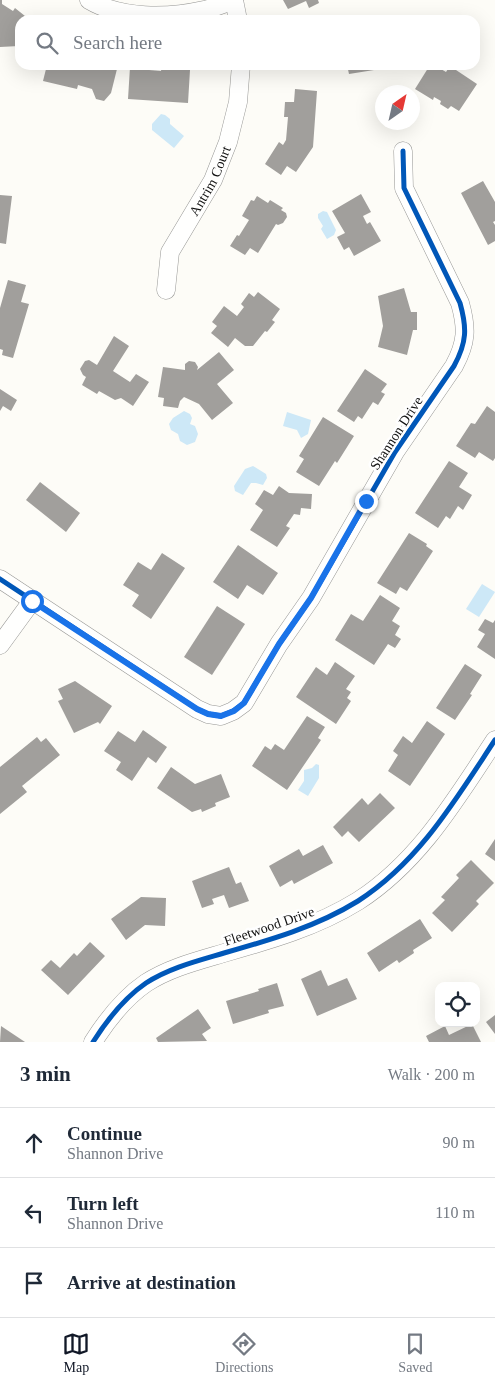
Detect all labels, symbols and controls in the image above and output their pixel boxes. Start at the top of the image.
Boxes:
search box [15,15,480,70]
icon: search [33,29,61,57]
text: Search here [73,32,162,53]
north arrow [375,85,420,130]
street label: Antrim Court [186,144,234,218]
street label: Shannon Drive [367,394,426,473]
route end [355,490,378,513]
route start [21,590,44,613]
street label: Fleetwood Drive [222,904,316,949]
map controls [435,982,480,1027]
button: locate [435,982,480,1027]
text: 3 min [20,1062,71,1086]
text: Walk · 200 m [388,1066,475,1083]
text: Continue [67,1123,142,1144]
icon: ahead [20,1129,48,1157]
text: 90 m [443,1134,475,1151]
text: Shannon Drive [67,1145,163,1162]
text: Turn left [67,1193,139,1214]
icon: left [20,1199,48,1227]
text: 110 m [435,1204,475,1221]
text: Shannon Drive [67,1215,163,1232]
icon: arrive [20,1269,48,1297]
text: Arrive at destination [67,1272,236,1293]
tab: Map [62,1330,90,1376]
tab: Directions [215,1330,274,1376]
tab: Saved [398,1330,433,1376]

